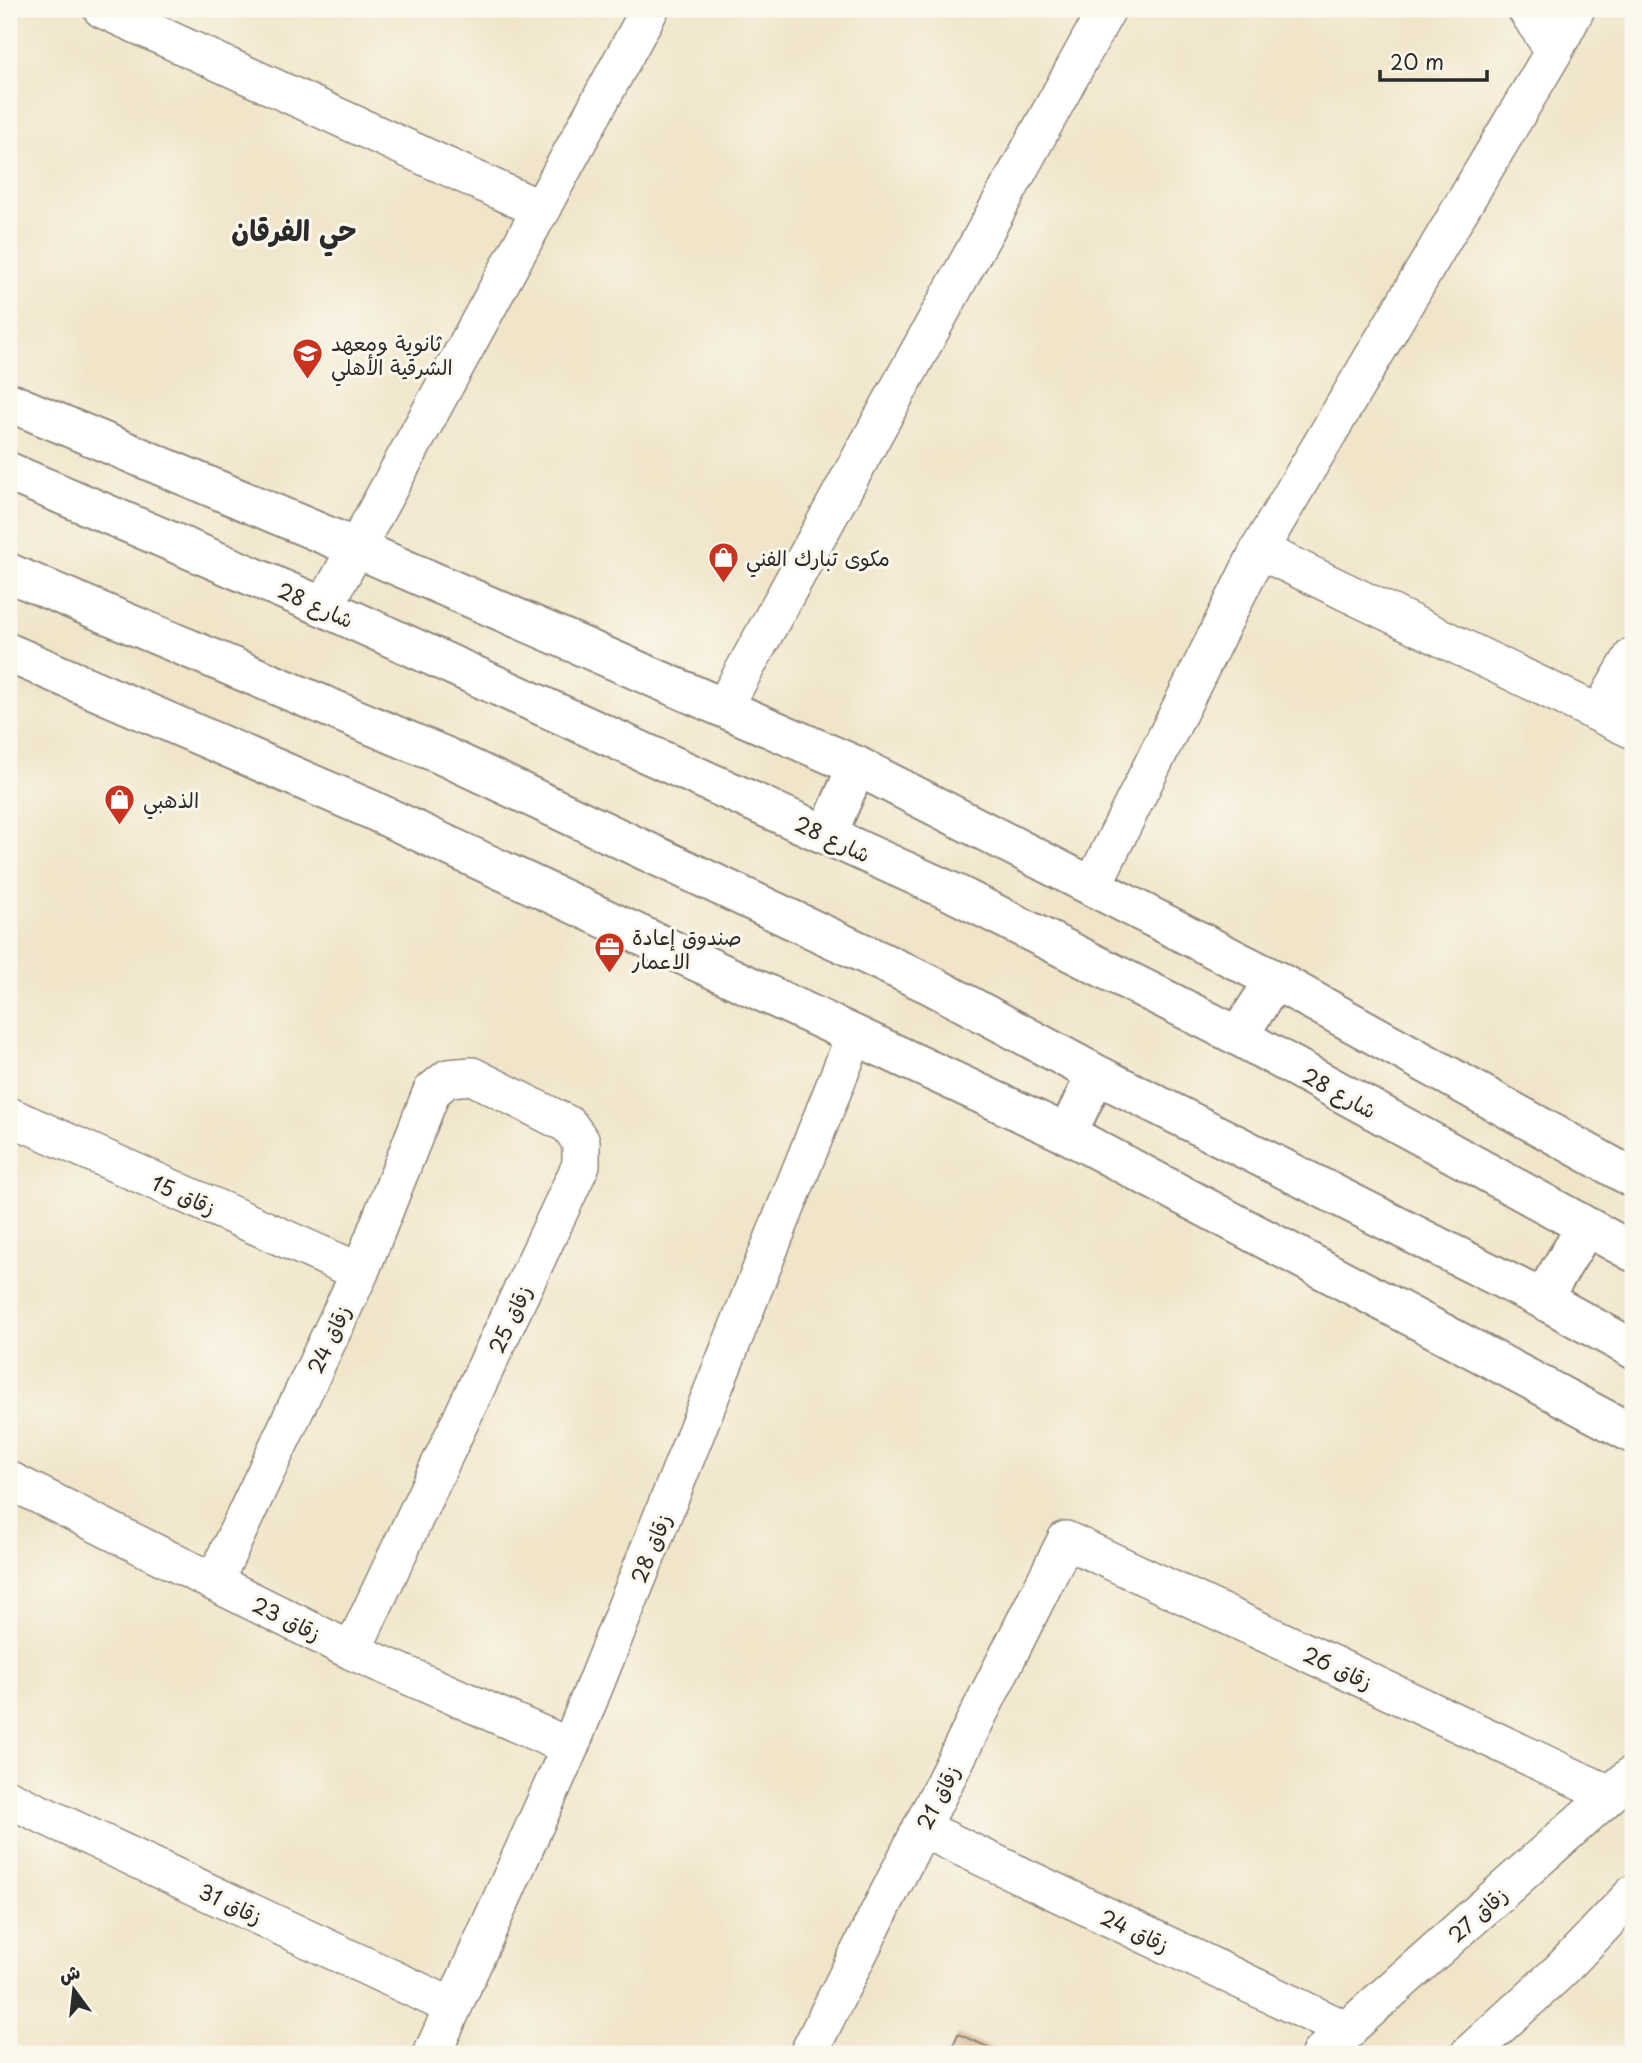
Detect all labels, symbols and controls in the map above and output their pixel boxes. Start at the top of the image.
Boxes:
scale bar [1380,38,1486,82]
text: 20 m [1390,45,1444,77]
district label: حي الفرقان [231,208,357,257]
place label: ثانوية ومعهد الشرقية الأهلي [331,326,453,387]
school or university icon: ثانوية ومعهد الشرقية الأهلي [291,337,325,381]
shop icon: مكوى تبارك الفني [706,540,740,584]
place label: مكوى تبارك الفني [746,541,890,578]
street label: شارع 28 [272,573,359,636]
shop icon: الذهبي [103,782,137,826]
place label: الذهبي [143,783,199,820]
street label: شارع 28 [789,807,876,870]
place label: صندوق إعادة الاعمار [631,920,742,976]
office icon: صندوق إعادة الاعمار [592,931,626,975]
street label: شارع 28 [1297,1059,1383,1126]
street label: زقاق 15 [147,1166,221,1222]
street label: زقاق 25 [479,1279,539,1359]
street label: زقاق 24 [298,1299,358,1379]
street label: زقاق 28 [622,1508,678,1588]
street label: زقاق 23 [247,1588,327,1648]
street label: زقاق 26 [1298,1637,1378,1697]
street label: زقاق 21 [907,1759,967,1835]
street label: زقاق 31 [194,1874,268,1932]
street label: زقاق 27 [1440,1878,1514,1950]
street label: زقاق 24 [1095,1900,1175,1960]
north arrow [38,1954,108,2024]
text: ش [56,1956,83,1989]

